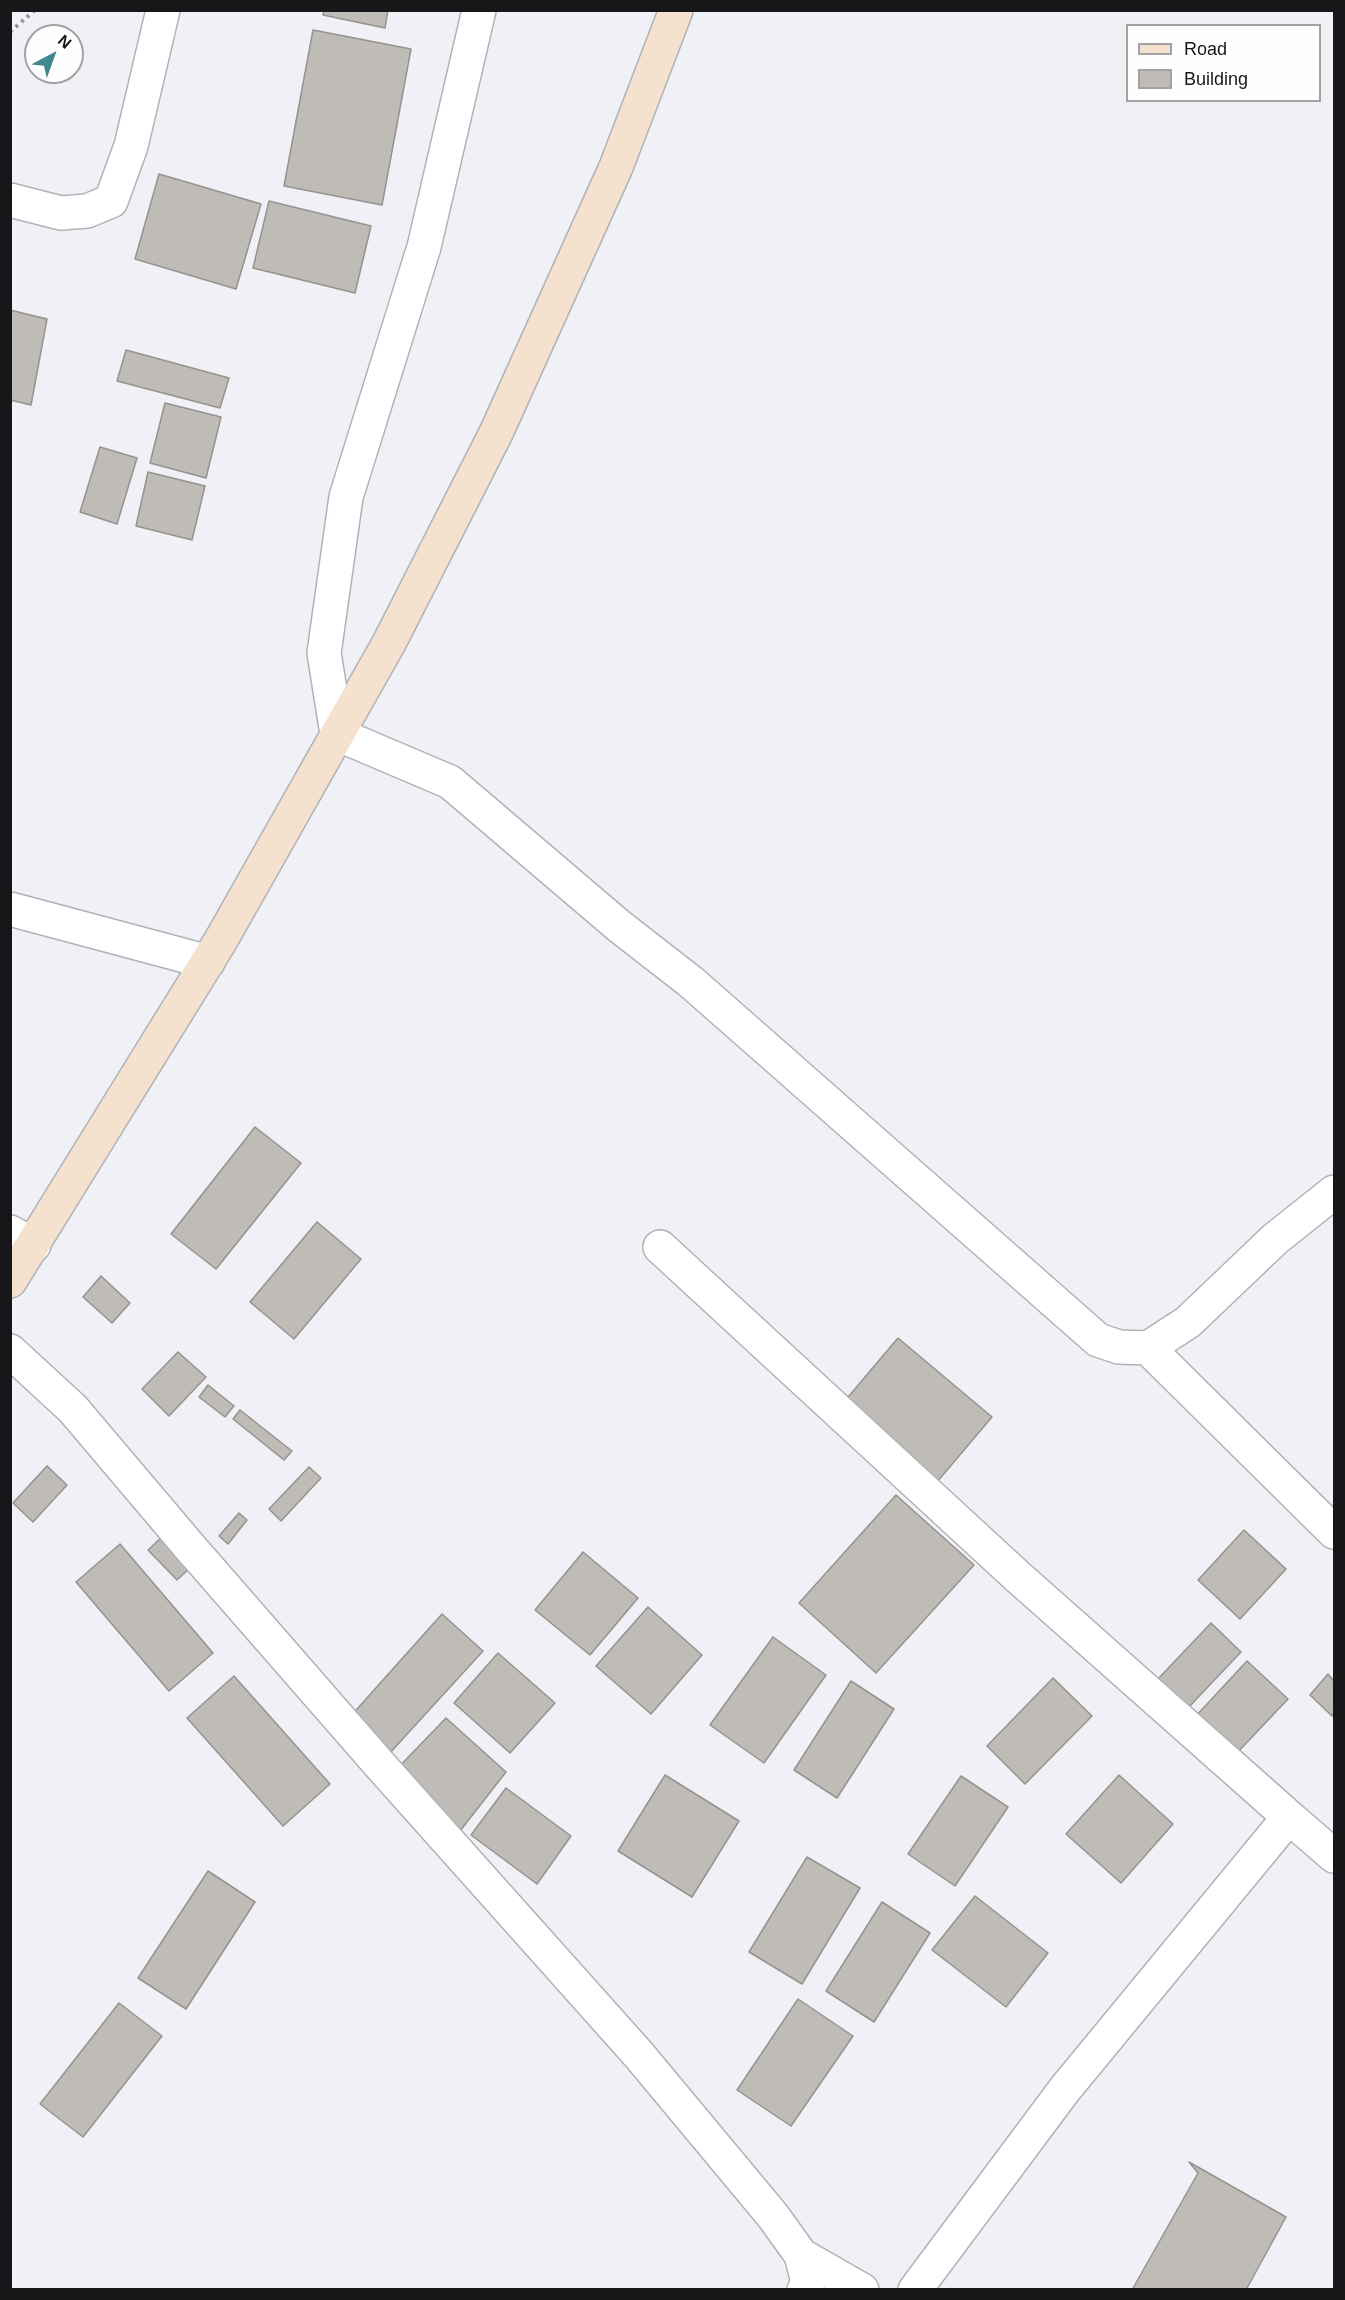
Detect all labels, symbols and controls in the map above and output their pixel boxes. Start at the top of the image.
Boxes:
north arrow [24,24,84,84]
legend [1126,24,1321,102]
text: N [55,31,75,52]
text: Road [1184,39,1227,59]
text: Building [1184,69,1248,89]

